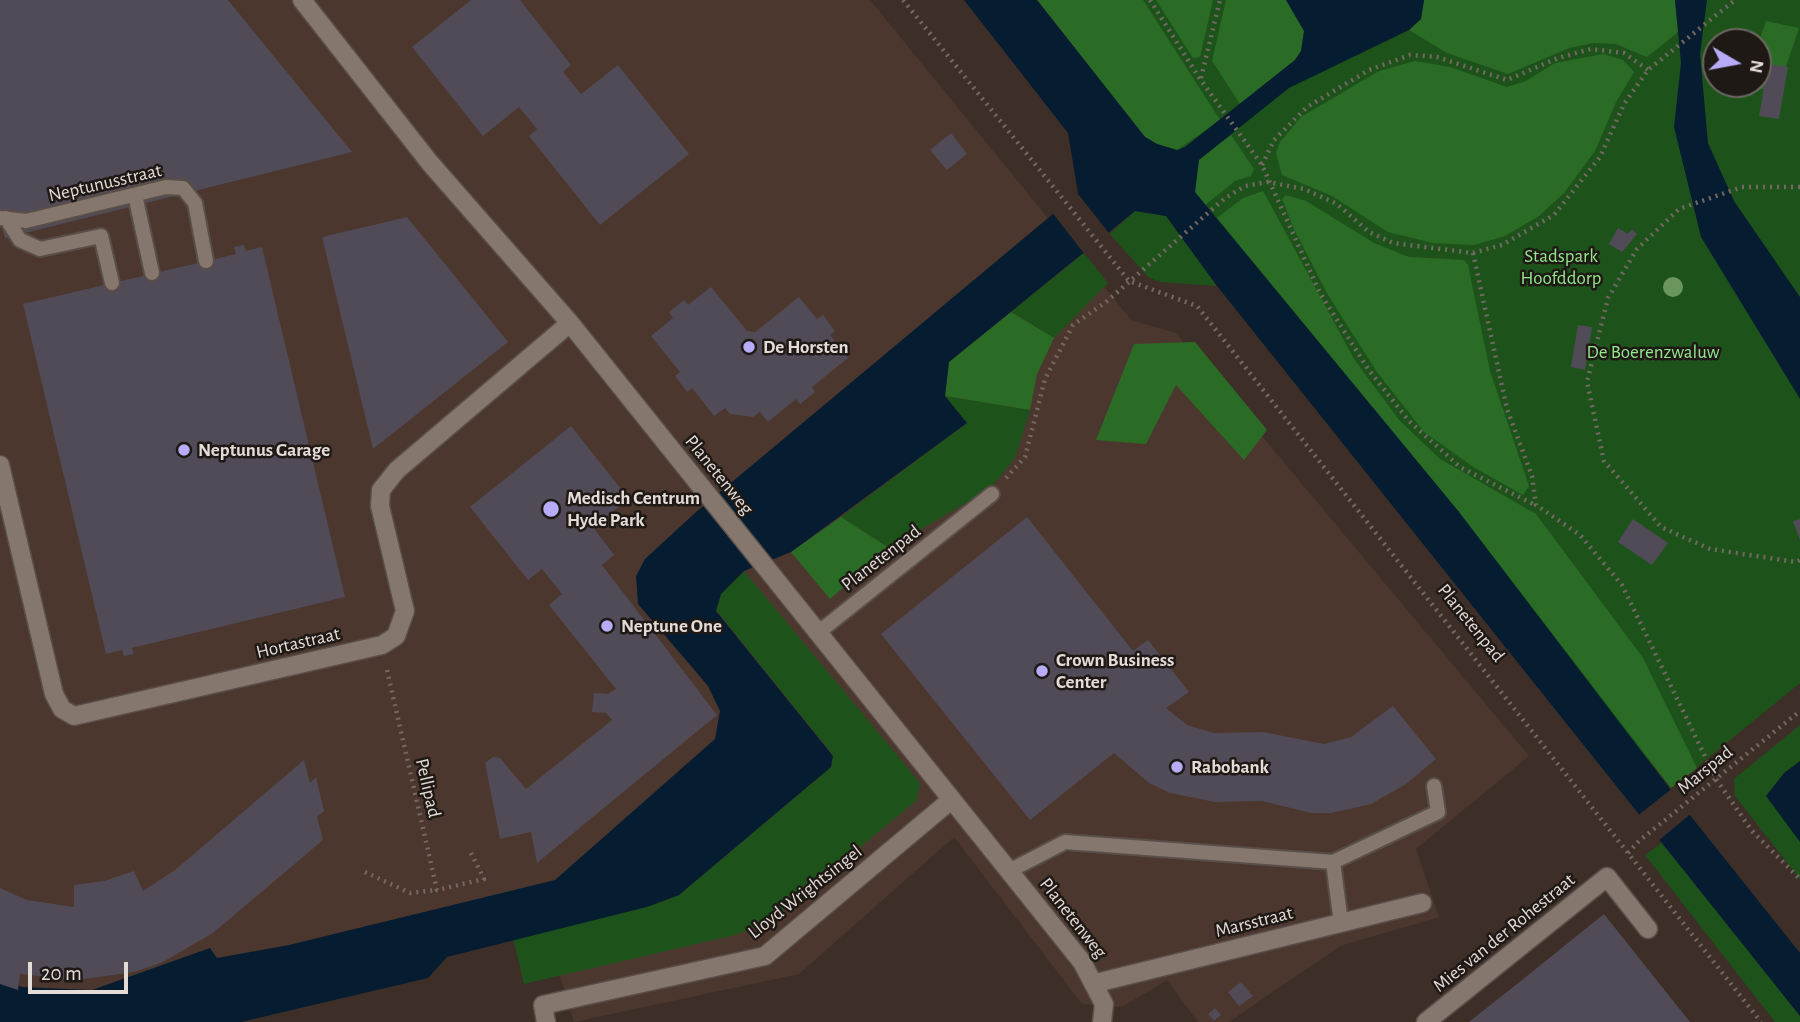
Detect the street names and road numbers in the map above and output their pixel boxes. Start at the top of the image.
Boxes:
street label: Neptunusstraat [46,159,164,207]
street label: Planetenweg [680,430,758,520]
street label: Planetenpad [837,520,925,596]
street label: Planetenpad [1432,579,1510,667]
street label: Hortastraat [254,622,342,664]
street label: Marspad [1673,741,1737,799]
street label: Pellipad [410,756,446,820]
street label: Lloyd Wrightsingel [743,840,867,944]
street label: Mies van der Rohestraat [1428,869,1580,997]
street label: Planetenweg [1034,873,1112,963]
street label: Marsstraat [1213,901,1295,943]

